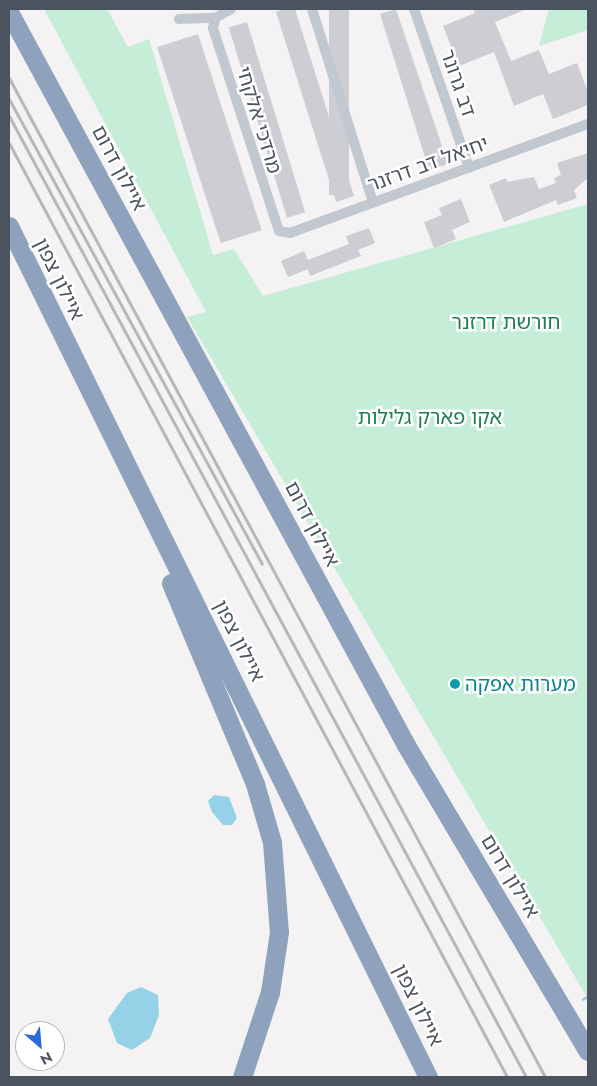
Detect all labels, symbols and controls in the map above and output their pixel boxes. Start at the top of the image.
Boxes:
street label: דב גרונר [435,46,481,120]
street label: מרדכי אלקחי [231,64,287,176]
street label: איילון דרום [87,121,151,215]
street label: יחיאל דב דרזנר [364,131,492,197]
street label: איילון צפון [29,234,89,324]
park label: חורשת דרזנר [451,310,561,334]
park label: אקו פארק גלילות [358,405,502,429]
street label: איילון דרום [280,477,344,571]
street label: איילון צפון [208,596,270,686]
place label: מערות אפקה [465,672,576,696]
marker: מערות אפקה [449,678,461,690]
street label: איילון דרום [476,830,544,922]
street label: איילון צפון [388,960,448,1050]
north arrow [15,1021,65,1071]
text: N [37,1047,56,1070]

